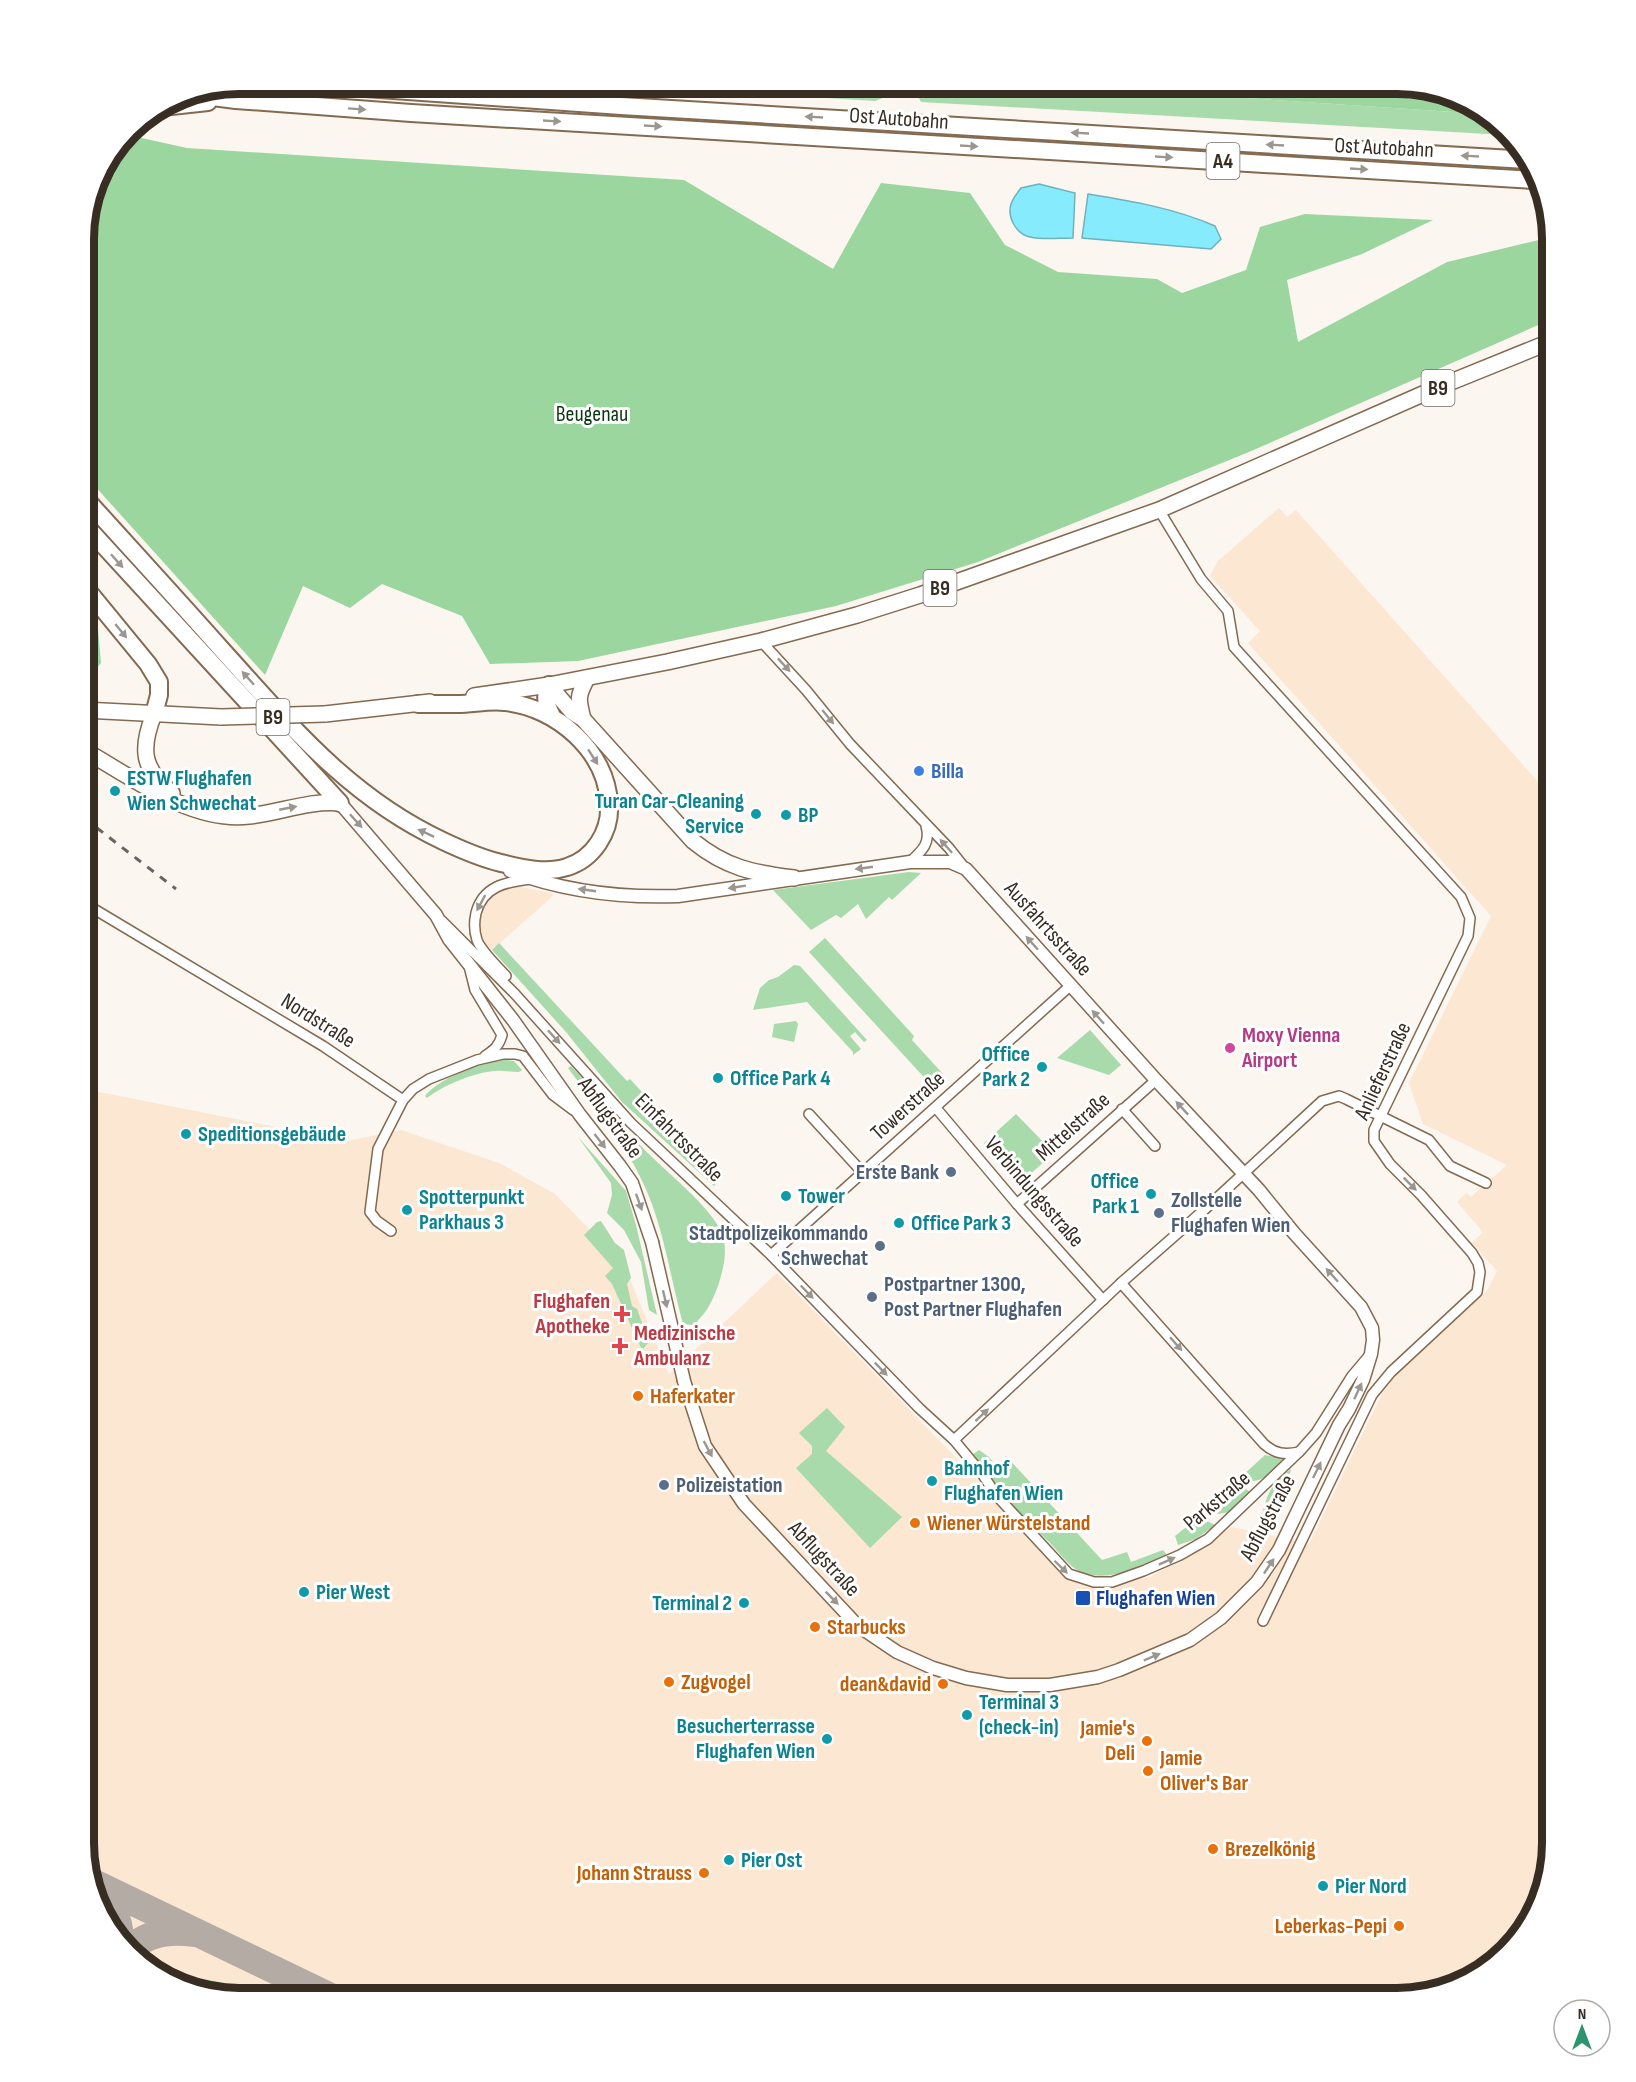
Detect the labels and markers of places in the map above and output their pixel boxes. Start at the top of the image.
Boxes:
place label: Billa [931,758,964,785]
marker: Billa [912,764,926,778]
place label: ESTW Flughafen Wien Schwechat [127,765,256,817]
marker: ESTW Flughafen Wien Schwechat [108,784,122,798]
place label: Turan Car-Cleaning Service [594,788,744,840]
place label: BP [798,802,818,829]
marker: Turan Car-Cleaning Service [749,807,763,821]
marker: BP [779,808,793,822]
place label: Moxy Vienna Airport [1241,1022,1340,1074]
place label: Office Park 2 [981,1041,1030,1093]
marker: Moxy Vienna Airport [1223,1041,1237,1055]
marker: Office Park 2 [1035,1060,1049,1074]
place label: Office Park 4 [730,1065,830,1092]
marker: Office Park 4 [711,1071,725,1085]
place label: Speditionsgebäude [198,1121,346,1148]
marker: Speditionsgebäude [179,1127,193,1141]
place label: Erste Bank [856,1159,940,1186]
marker: Erste Bank [944,1165,958,1179]
place label: Office Park 1 [1090,1168,1139,1220]
place label: Tower [798,1183,845,1210]
place label: Spotterpunkt Parkhaus 3 [419,1184,524,1236]
marker: Office Park 1 [1144,1187,1158,1201]
place label: Zollstelle Flughafen Wien [1171,1187,1290,1239]
marker: Tower [779,1189,793,1203]
marker: Spotterpunkt Parkhaus 3 [400,1203,414,1217]
marker: Zollstelle Flughafen Wien [1152,1206,1166,1220]
place label: Office Park 3 [911,1210,1011,1237]
marker: Office Park 3 [892,1216,906,1230]
place label: Stadtpolizeikommando Schwechat [689,1220,868,1272]
marker: Stadtpolizeikommando Schwechat [873,1239,887,1253]
place label: Postpartner 1300, Post Partner Flughafen [884,1271,1062,1323]
place label: Flughafen Apotheke [533,1288,610,1340]
marker: Postpartner 1300, Post Partner Flughafen [865,1290,879,1304]
marker: Flughafen Apotheke [615,1307,629,1321]
place label: Medizinische Ambulanz [633,1320,735,1372]
marker: Medizinische Ambulanz [611,1337,629,1355]
place label: Haferkater [650,1383,735,1410]
marker: Haferkater [631,1389,645,1403]
place label: Bahnhof Flughafen Wien [944,1455,1063,1507]
place label: Polizeistation [676,1472,783,1499]
marker: Bahnhof Flughafen Wien [925,1474,939,1488]
marker: Polizeistation [657,1478,671,1492]
place label: Wiener Würstelstand [927,1510,1090,1537]
marker: Wiener Würstelstand [908,1516,922,1530]
place label: Pier West [316,1579,390,1606]
marker: Pier West [297,1585,311,1599]
place label: Flughafen Wien [1096,1585,1215,1612]
marker: Flughafen Wien [1074,1589,1092,1607]
place label: Terminal 2 [652,1590,732,1617]
marker: Terminal 2 [737,1596,751,1610]
place label: Starbucks [827,1614,906,1641]
marker: Starbucks [808,1620,822,1634]
place label: Zugvogel [681,1669,751,1696]
place label: dean&david [840,1671,931,1698]
marker: Zugvogel [662,1675,676,1689]
marker: dean&david [936,1677,950,1691]
place label: Terminal 3 (check-in) [979,1689,1059,1741]
marker: Terminal 3 (check-in) [960,1708,974,1722]
place label: Besucherterrasse Flughafen Wien [677,1713,815,1765]
place label: Jamie's Deli [1079,1715,1135,1767]
marker: Besucherterrasse Flughafen Wien [820,1732,834,1746]
marker: Jamie's Deli [1140,1734,1154,1748]
place label: Jamie Oliver's Bar [1159,1745,1249,1797]
marker: Jamie Oliver's Bar [1141,1764,1155,1778]
place label: Brezelkönig [1225,1836,1315,1863]
marker: Brezelkönig [1206,1842,1220,1856]
place label: Pier Ost [741,1847,802,1874]
marker: Pier Ost [722,1853,736,1867]
place label: Johann Strauss [576,1860,692,1887]
marker: Johann Strauss [697,1866,711,1880]
place label: Pier Nord [1335,1873,1407,1900]
marker: Pier Nord [1316,1879,1330,1893]
place label: Leberkas-Pepi [1275,1913,1387,1940]
marker: Leberkas-Pepi [1392,1919,1406,1933]

